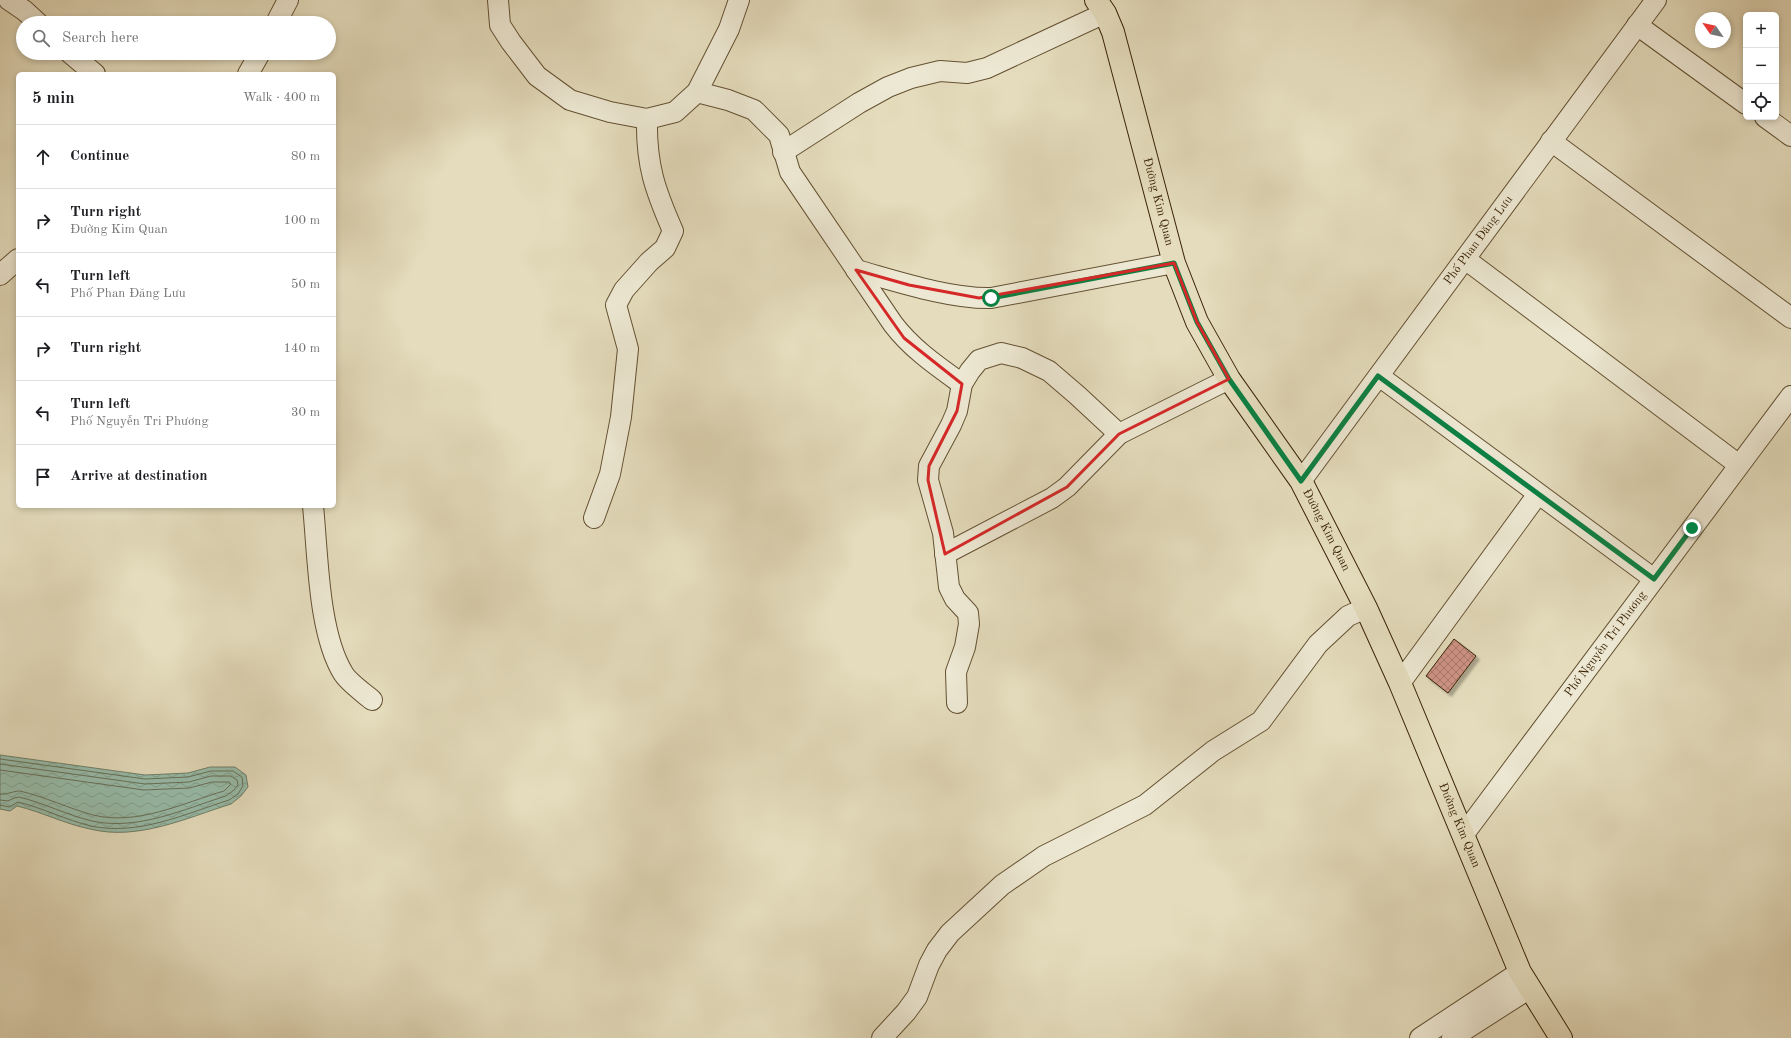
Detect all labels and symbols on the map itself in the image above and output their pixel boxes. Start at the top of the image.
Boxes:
north arrow [1695,12,1731,48]
street label: Đường Kim Quan [1140,157,1175,247]
street label: Phố Phan Đăng Lưu [1442,193,1515,287]
route start [982,289,1000,307]
street label: Đường Kim Quan [1300,487,1352,573]
route end [1683,519,1701,537]
street label: Phố Nguyễn Tri Phương [1563,589,1649,699]
street label: Đường Kim Quan [1436,781,1482,870]

